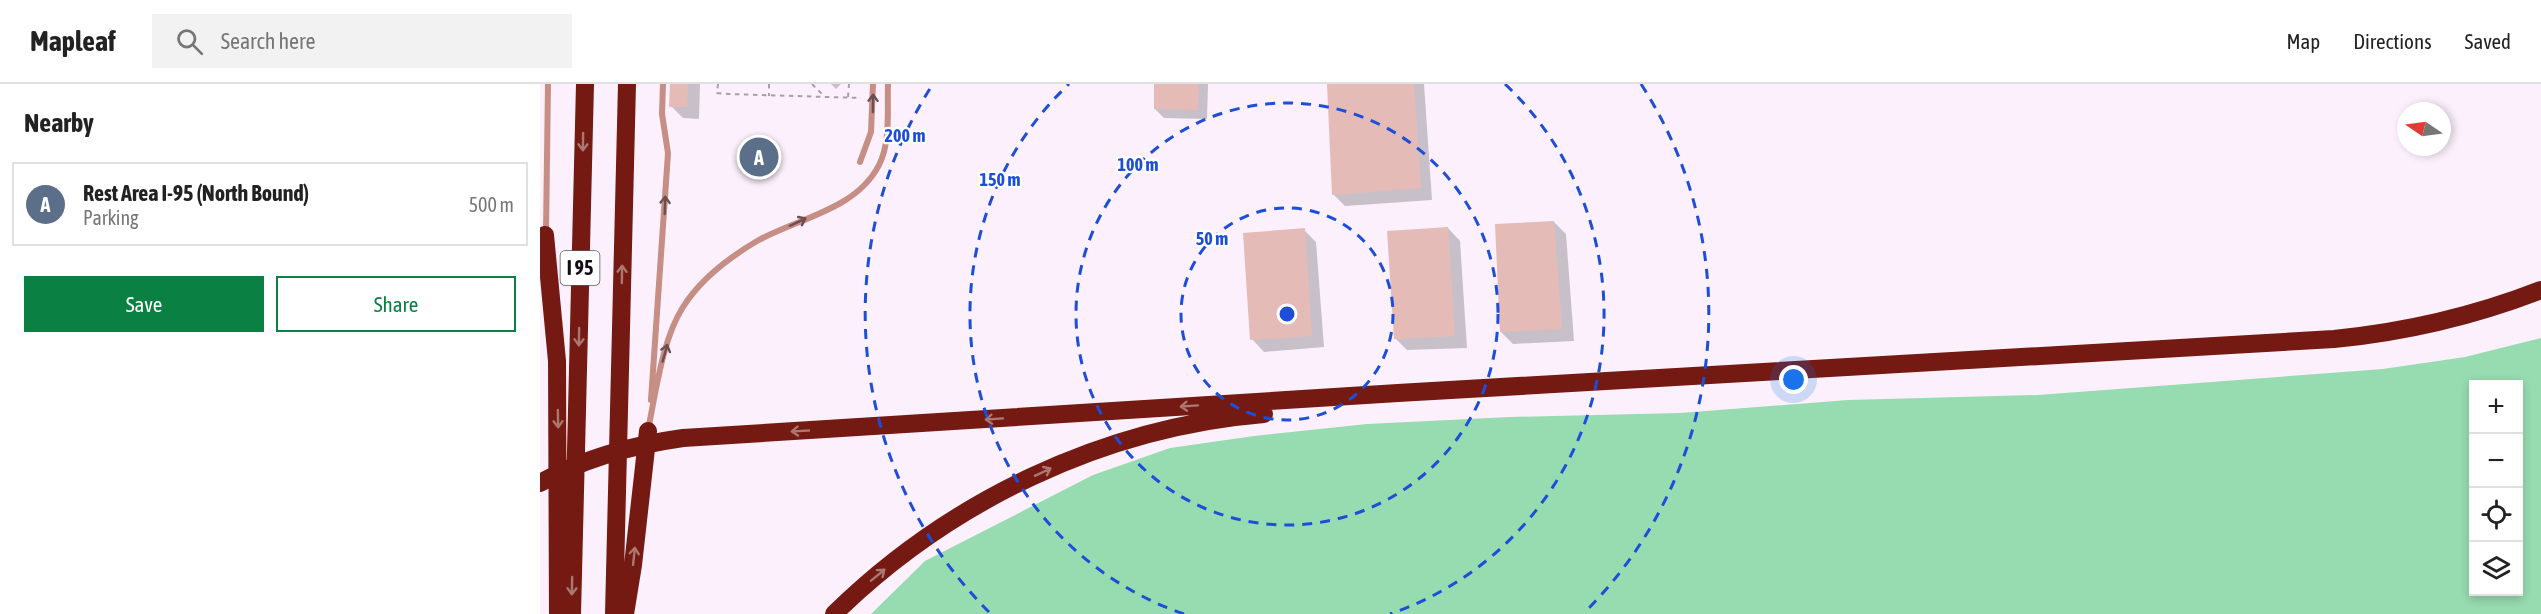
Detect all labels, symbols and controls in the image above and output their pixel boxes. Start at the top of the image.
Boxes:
search box [152,14,572,68]
text: Mapleaf [30,25,116,57]
icon: search [173,25,206,58]
text: Search here [221,28,316,54]
text: Map [2286,29,2320,53]
text: Directions [2353,29,2432,53]
text: Saved [2465,29,2511,53]
one-way arrow [867,94,879,114]
north arrow [2397,102,2451,156]
text: Nearby [24,108,94,138]
text: 200 m [885,125,925,146]
one-way arrow [577,132,589,152]
pin: A [740,134,778,180]
text: 100 m [1118,154,1158,175]
text: 150 m [980,169,1020,190]
text: Rest Area I-95 (North Bound) [83,180,309,206]
text: A [41,193,50,216]
text: 500 m [469,193,514,216]
one-way arrow [660,195,671,215]
text: Parking [83,206,139,229]
one-way arrow [789,215,807,227]
text: 50 m [1196,228,1228,249]
road number: I 95 [560,251,600,285]
one-way arrow [616,265,628,285]
button: Save [24,276,264,332]
button: Share [276,276,516,332]
centre of rings [1277,304,1297,324]
one-way arrow [573,327,584,347]
one-way arrow [660,344,671,363]
your location [1779,365,1808,394]
map controls [2469,380,2523,596]
button: + [2469,380,2523,434]
one-way arrow [1179,401,1199,412]
one-way arrow [552,409,564,429]
one-way arrow [985,414,1005,425]
one-way arrow [790,425,810,436]
button: − [2469,434,2523,488]
one-way arrow [1033,466,1051,478]
button: locate [2469,488,2523,542]
button: layers [2469,542,2523,596]
one-way arrow [629,547,640,567]
one-way arrow [870,569,886,582]
one-way arrow [567,575,578,595]

